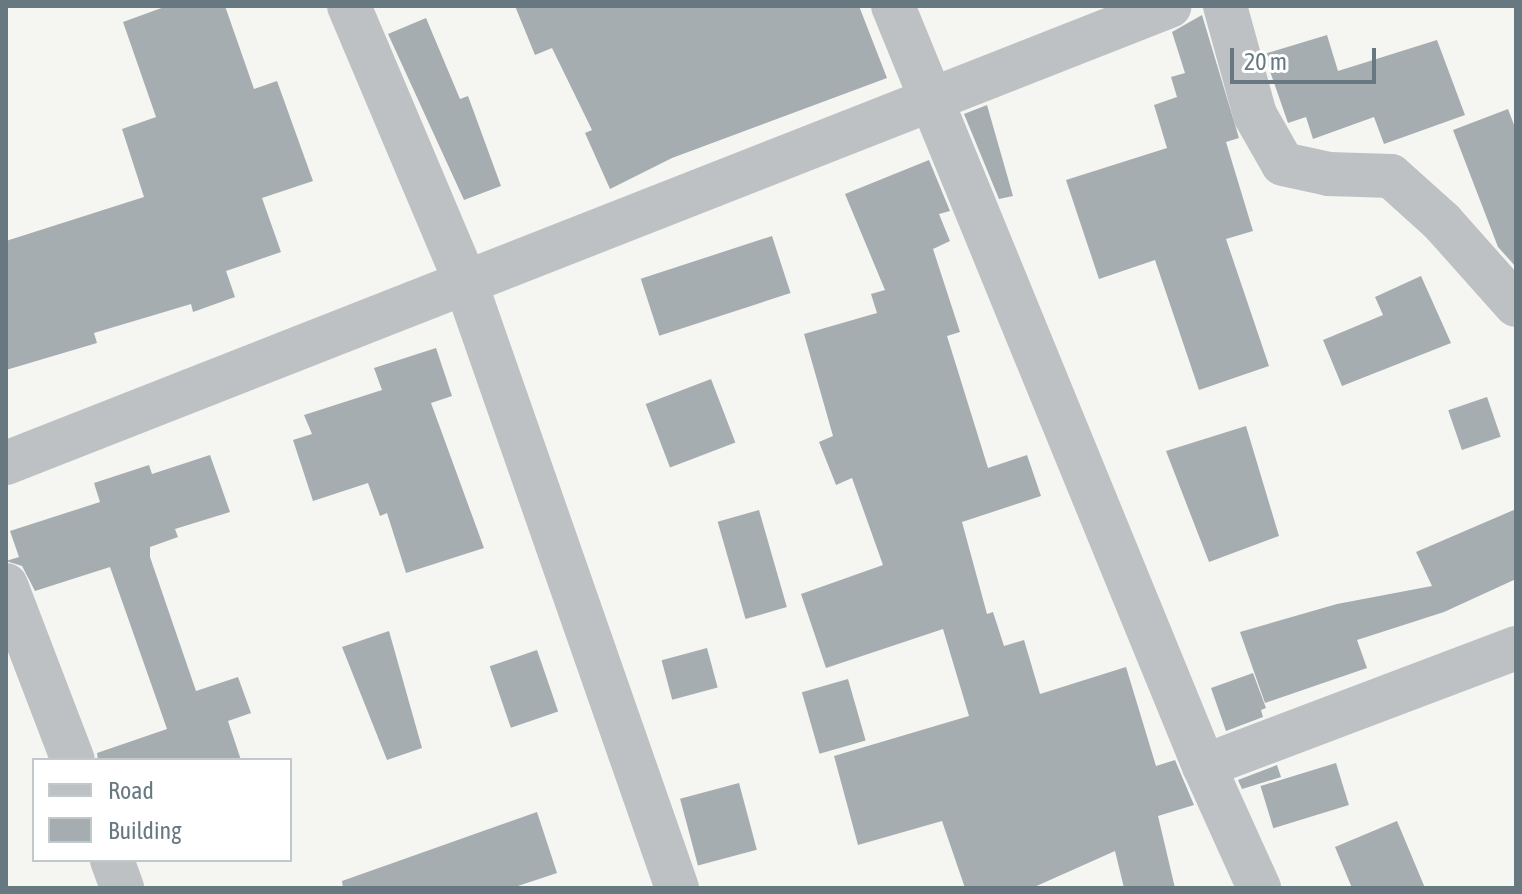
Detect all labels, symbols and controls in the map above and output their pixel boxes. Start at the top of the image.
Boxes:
scale bar [1234,32,1380,82]
text: 20 m [1244,48,1287,75]
legend [32,758,292,862]
text: Road [108,777,154,804]
text: Building [108,817,181,844]

